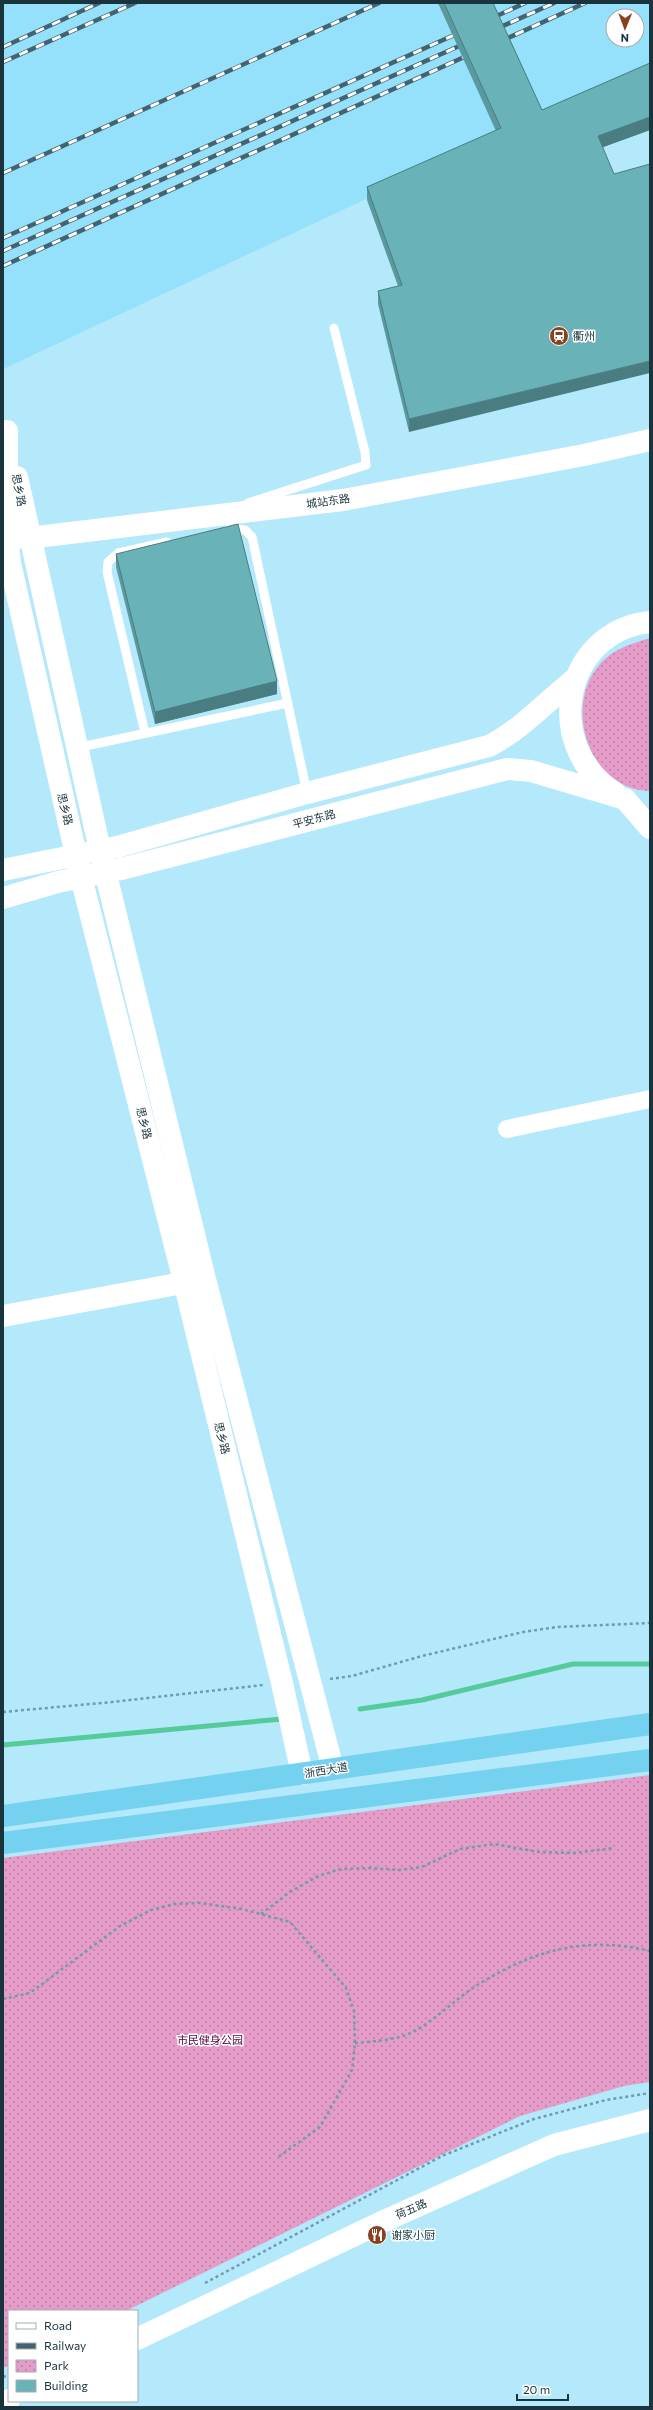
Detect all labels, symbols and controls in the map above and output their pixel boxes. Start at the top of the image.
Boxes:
north arrow [605,8,645,48]
text: N [621,32,629,45]
station icon: 衢州 [548,325,570,347]
place label: 衢州 [573,329,595,342]
street label: 思乡路 [10,472,29,507]
street label: 城站东路 [305,491,351,510]
street label: 思乡路 [55,791,76,826]
street label: 平安东路 [291,807,337,830]
street label: 思乡路 [134,1105,155,1140]
street label: 思乡路 [212,1420,233,1455]
street label: 浙西大道 [303,1760,349,1779]
park label: 市民健身公园 [177,2033,243,2046]
street label: 荷五路 [393,2196,429,2221]
restaurant icon: 谢家小厨 [366,2224,388,2246]
place label: 谢家小厨 [391,2228,435,2241]
legend [8,2310,138,2402]
text: Road [44,2318,72,2332]
text: Railway [44,2338,86,2352]
text: Park [44,2358,70,2372]
scale bar [517,2376,568,2402]
text: Building [44,2378,88,2392]
text: 20 m [523,2382,550,2396]

